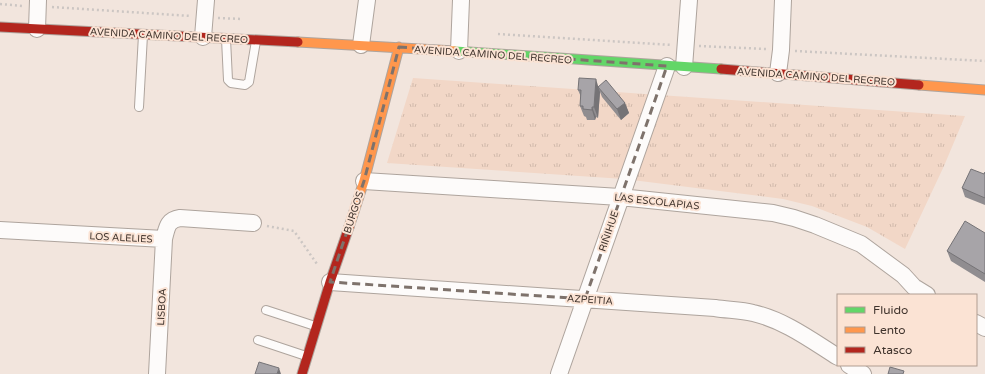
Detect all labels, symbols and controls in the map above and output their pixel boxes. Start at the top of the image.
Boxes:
street label: AVENIDA CAMINO DEL RECREO [89,26,248,46]
street label: AVENIDA CAMINO DEL RECREO [413,43,572,67]
street label: AVENIDA CAMINO DEL RECREO [736,65,895,89]
street label: BURGOS [342,190,366,235]
street label: LAS ESCOLAPIAS [614,192,700,212]
street label: RIÑIHUE [596,209,622,253]
street label: LOS ALELIES [89,230,153,246]
street label: LISBOA [155,288,169,326]
street label: AZPEITIA [566,292,613,308]
legend [837,294,977,366]
text: Fluido [873,303,908,317]
text: Lento [873,323,906,337]
text: Atasco [873,343,912,357]

